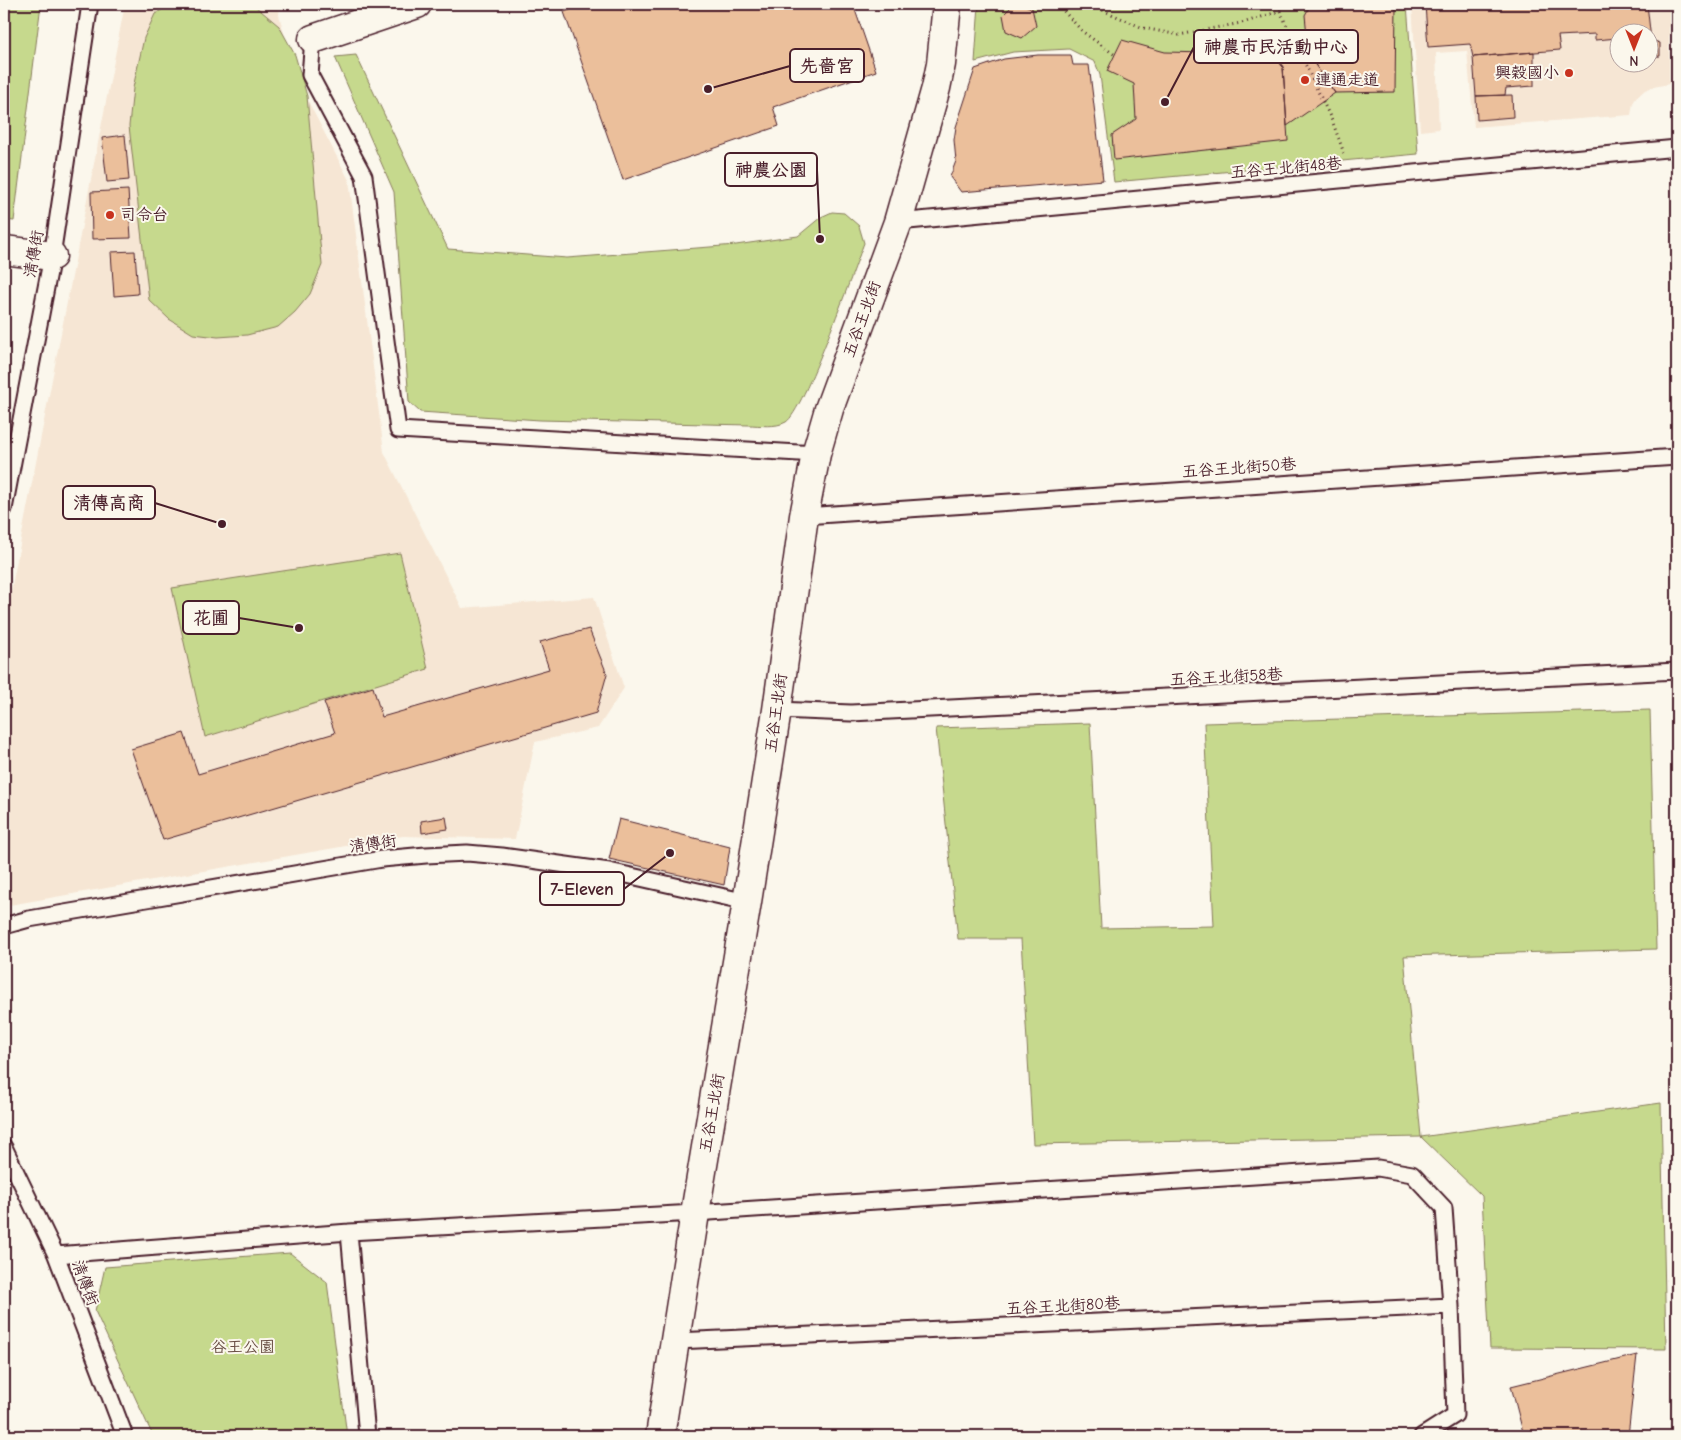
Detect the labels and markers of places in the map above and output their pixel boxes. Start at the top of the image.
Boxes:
callout: 神農市民活動中心 [1194,30,1358,63]
callout: 先嗇宮 [790,49,864,82]
place label: 興穀國小 [1495,64,1559,82]
marker: 興穀國小 [1563,67,1575,79]
place label: 連通走道 [1315,71,1379,89]
marker: 連通走道 [1299,74,1311,86]
callout: 神農公園 [725,153,817,186]
place label: 司令台 [120,206,168,224]
marker: 司令台 [104,209,116,221]
callout: 清傳高商 [63,486,155,519]
callout: 花圃 [183,601,239,634]
callout: 7-Eleven [540,872,624,905]

